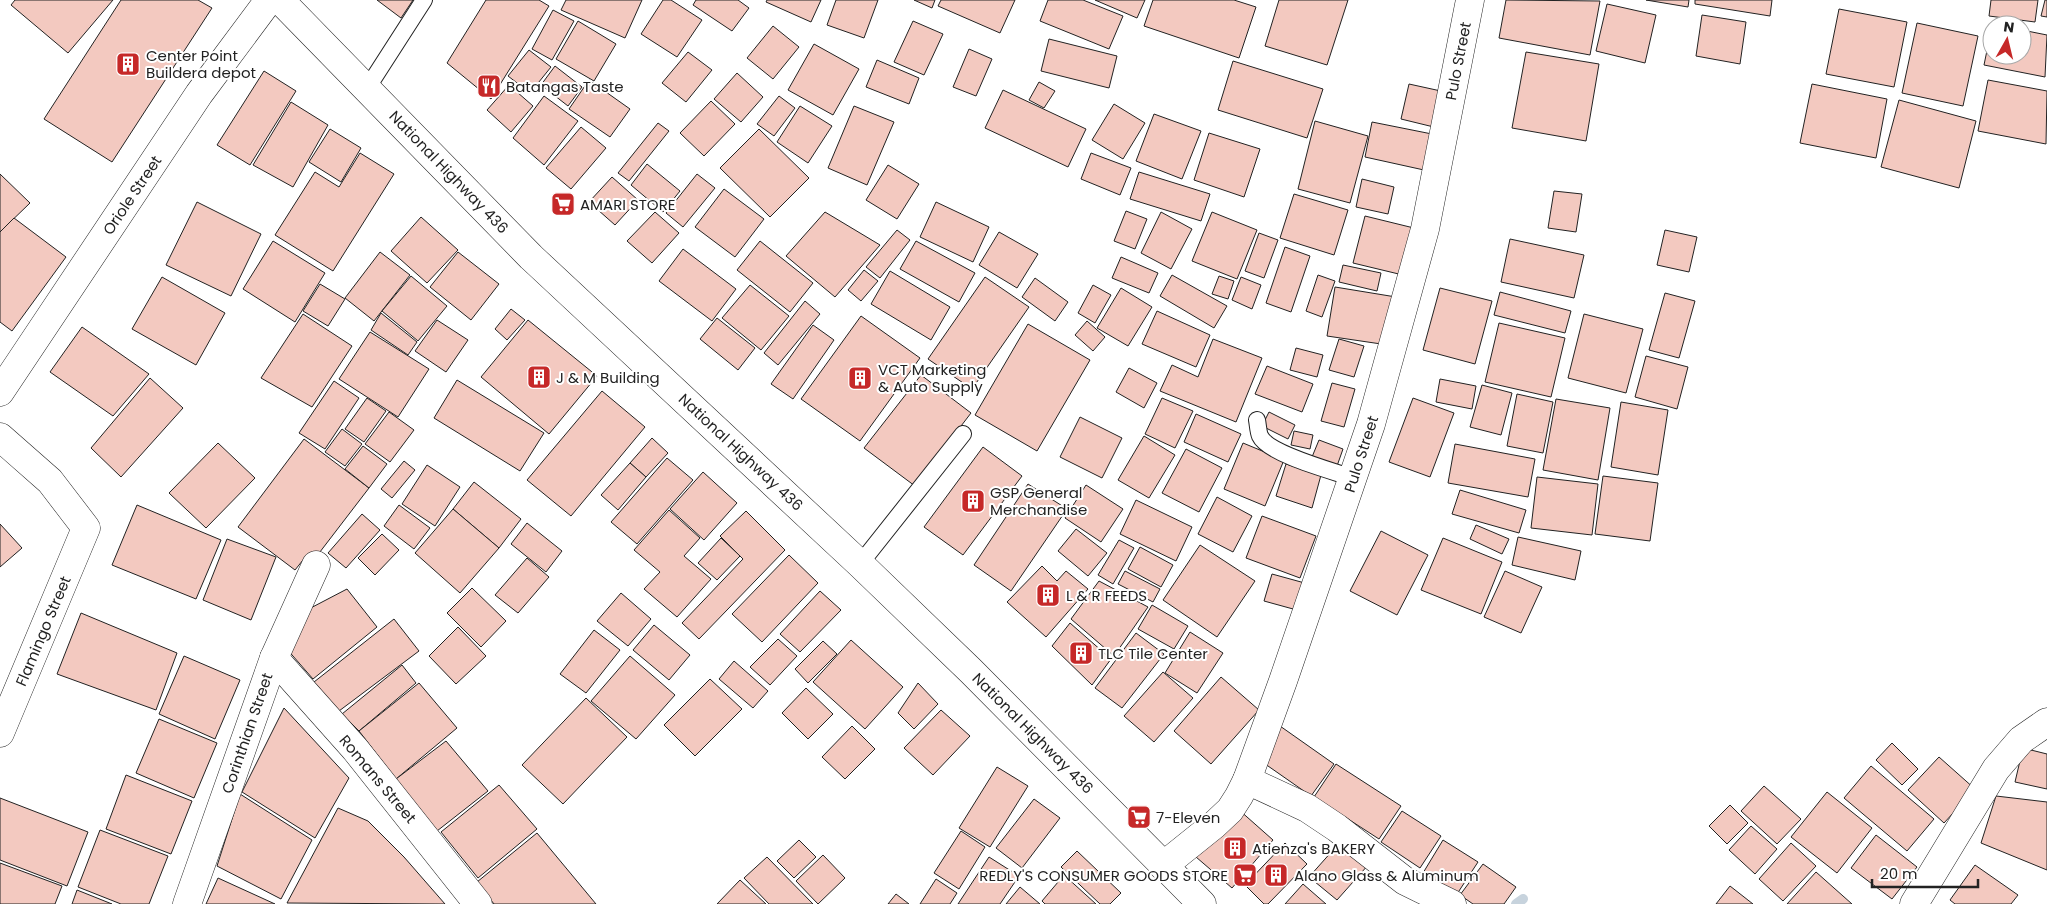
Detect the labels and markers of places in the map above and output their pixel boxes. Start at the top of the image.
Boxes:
place label: Center Point Buildera depot [146,45,256,83]
building icon: Center Point Buildera depot [115,51,141,77]
restaurant icon: Batangas Taste [476,73,502,99]
place label: Batangas Taste [506,76,624,97]
supermarket icon: AMARI STORE [550,191,576,217]
place label: AMARI STORE [580,194,675,215]
place label: VCT Marketing & Auto Supply [878,359,986,397]
building icon: J & M Building [526,364,552,390]
building icon: VCT Marketing & Auto Supply [847,365,873,391]
place label: J & M Building [556,367,660,388]
place label: GSP General Merchandise [990,482,1087,520]
building icon: GSP General Merchandise [960,488,986,514]
building icon: L & R FEEDS [1035,582,1061,608]
place label: L & R FEEDS [1066,585,1147,606]
building icon: TLC Tile Center [1068,640,1094,666]
place label: TLC Tile Center [1098,643,1208,664]
supermarket icon: 7-Eleven [1126,804,1152,830]
place label: 7-Eleven [1156,807,1220,828]
building icon: Atienza's BAKERY [1222,835,1248,861]
place label: Atienza's BAKERY [1252,838,1375,859]
supermarket icon: REDLY'S CONSUMER GOODS STORE [1232,862,1258,888]
building icon: Alano Glass & Aluminum [1263,862,1289,888]
place label: REDLY'S CONSUMER GOODS STORE [979,865,1228,886]
place label: Alano Glass & Aluminum [1294,865,1479,886]

